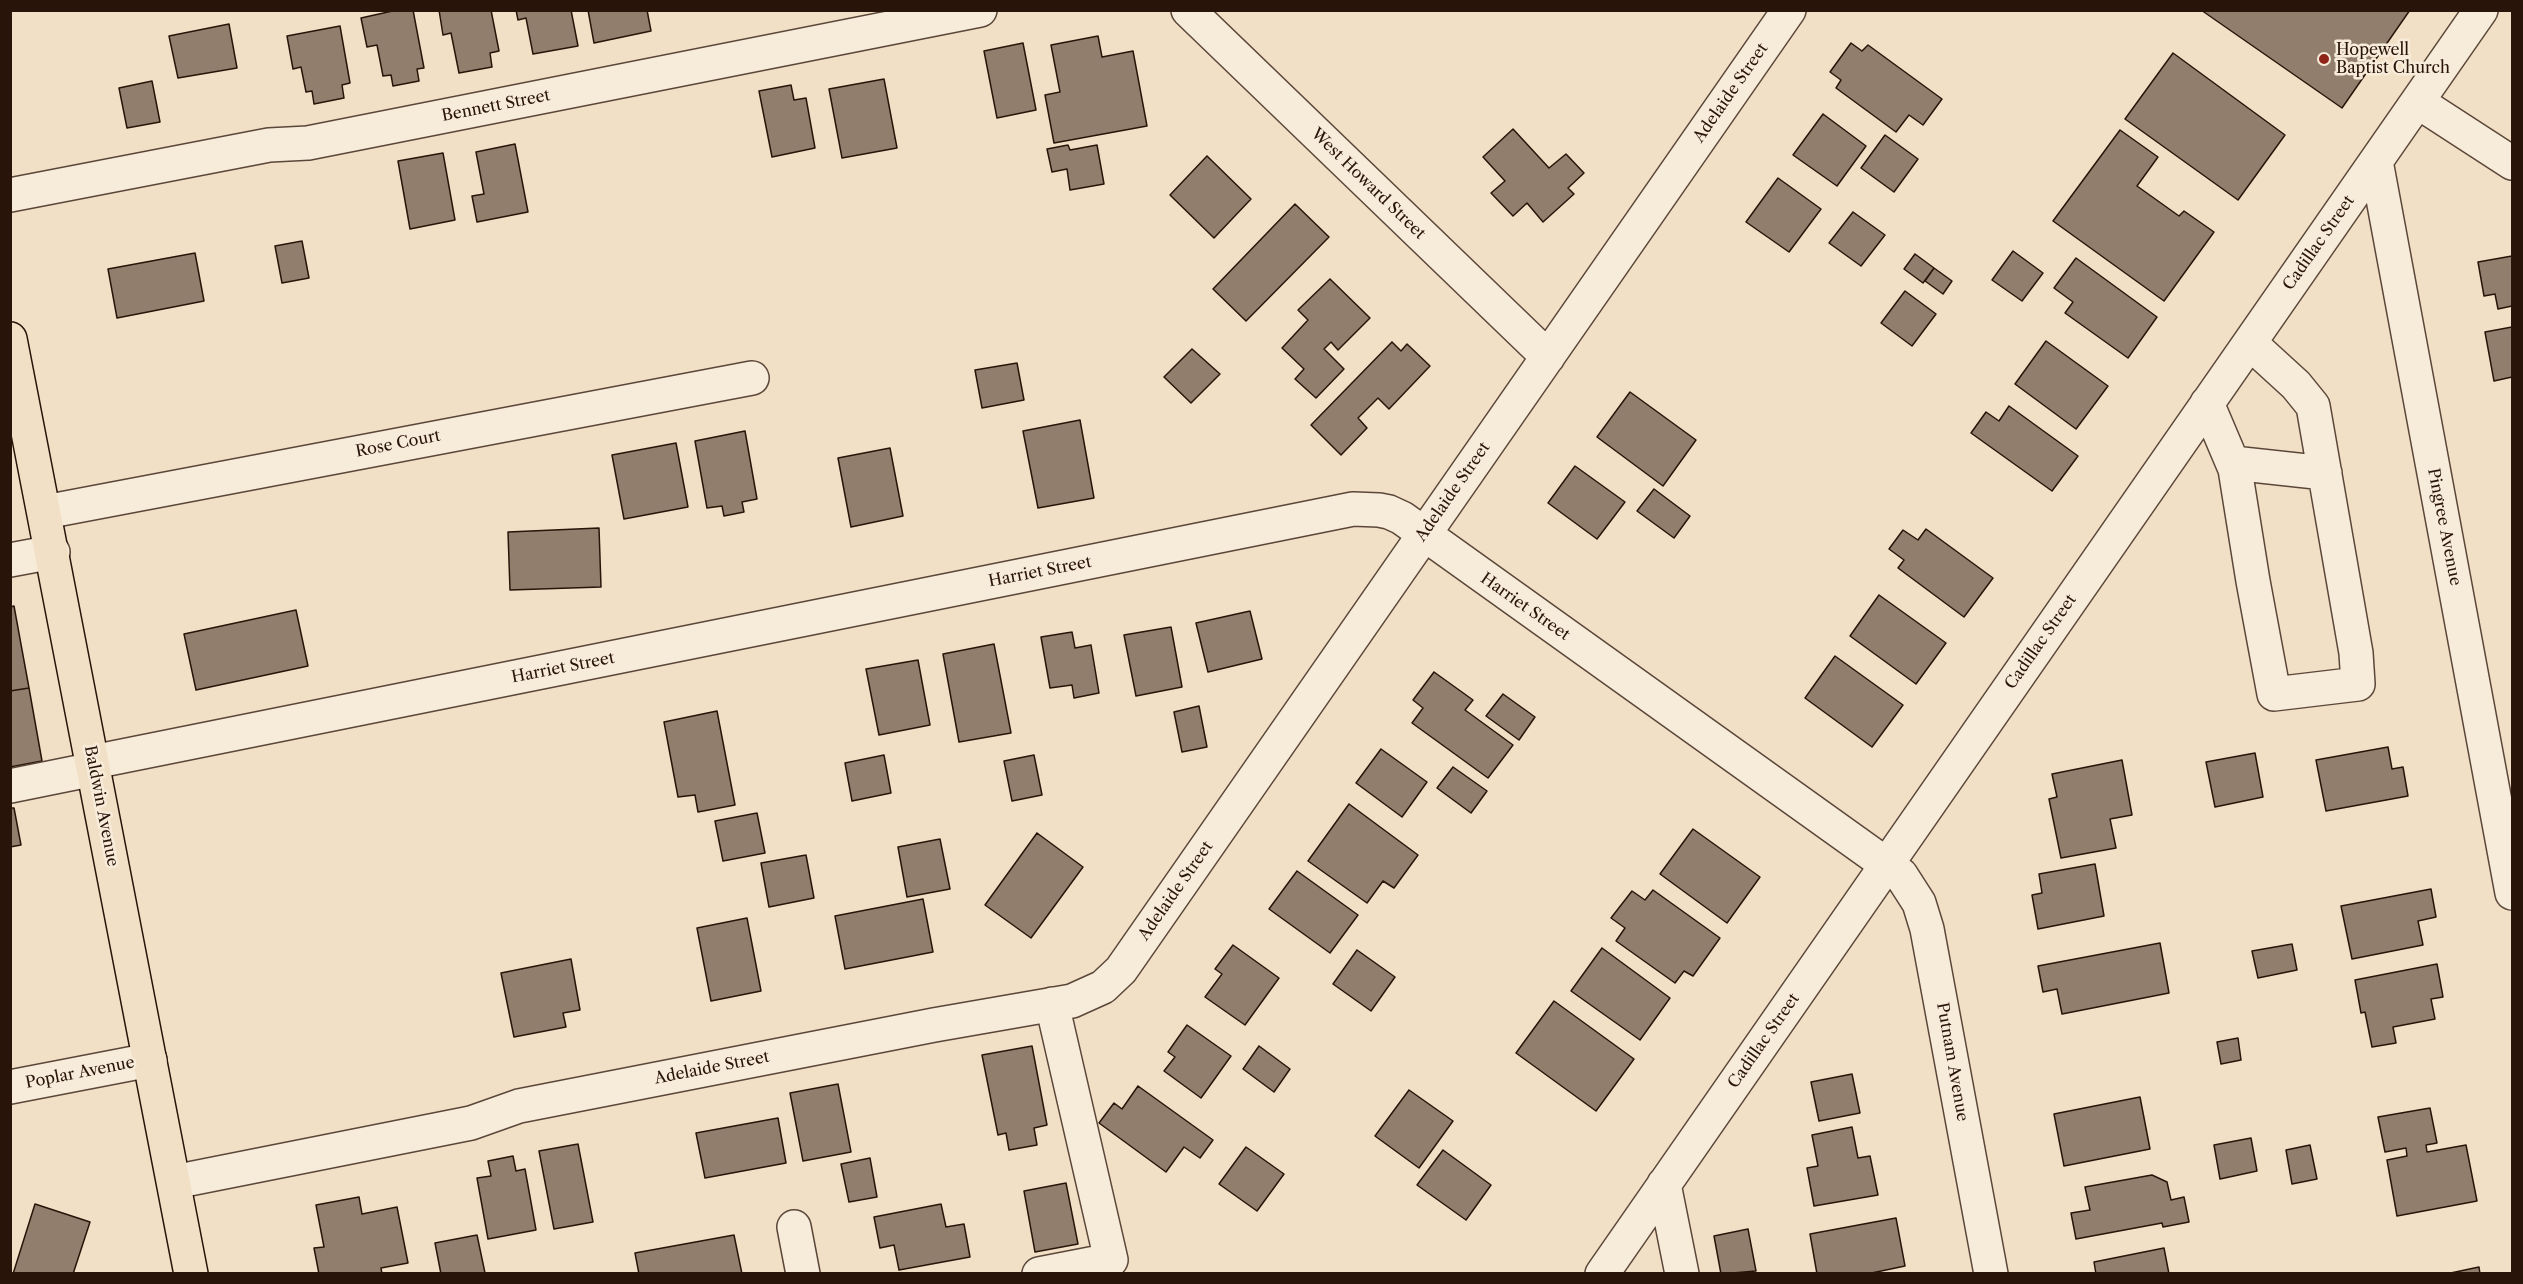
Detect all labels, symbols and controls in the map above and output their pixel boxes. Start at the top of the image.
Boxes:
street label: Adelaide Street [1690,40,1772,146]
place label: Hopewell Baptist Church [2336,40,2450,78]
marker: Hopewell Baptist Church [2317,52,2331,66]
street label: Bennett Street [440,86,552,126]
street label: West Howard Street [1307,124,1429,244]
street label: Cadillac Street [2279,192,2359,294]
street label: Rose Court [354,426,442,462]
street label: Adelaide Street [1412,439,1494,545]
street label: Pingree Avenue [2423,467,2465,587]
street label: Harriet Street [987,553,1093,591]
street label: Harriet Street [1477,569,1573,645]
street label: Cadillac Street [2001,591,2081,693]
street label: Harriet Street [510,649,616,687]
street label: Baldwin Avenue [80,744,122,868]
street label: Adelaide Street [1135,838,1217,944]
street label: Cadillac Street [1724,990,1804,1092]
street label: Putnam Avenue [1932,1001,1972,1123]
street label: Adelaide Street [653,1047,771,1089]
street label: Poplar Avenue [24,1053,136,1093]

